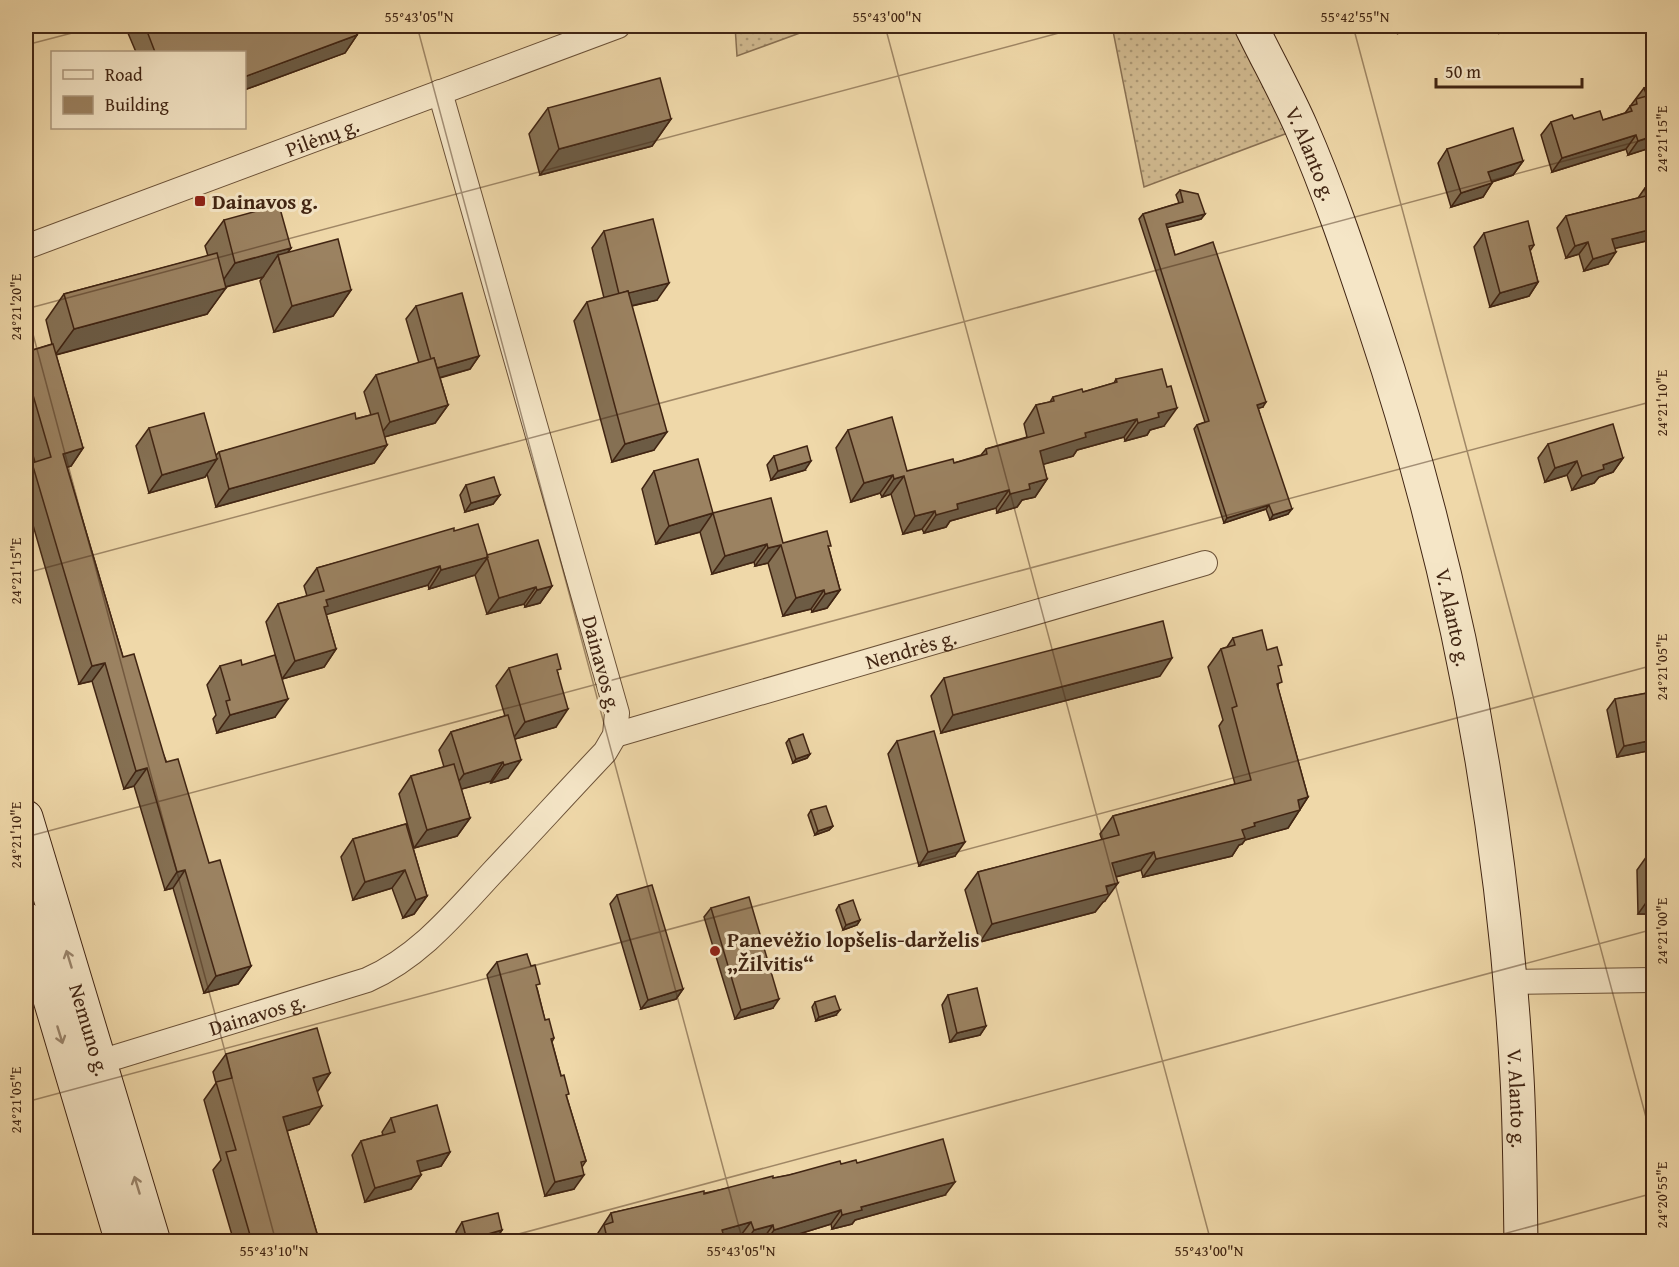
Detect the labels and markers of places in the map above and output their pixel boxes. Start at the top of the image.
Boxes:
place label: Dainavos g. [212,186,318,217]
marker: Dainavos g. [193,194,207,208]
place label: Panevėžio lopšelis-darželis „Žilvitis“ [727,924,980,979]
marker: Panevėžio lopšelis-darželis „Žilvitis“ [708,944,722,958]

